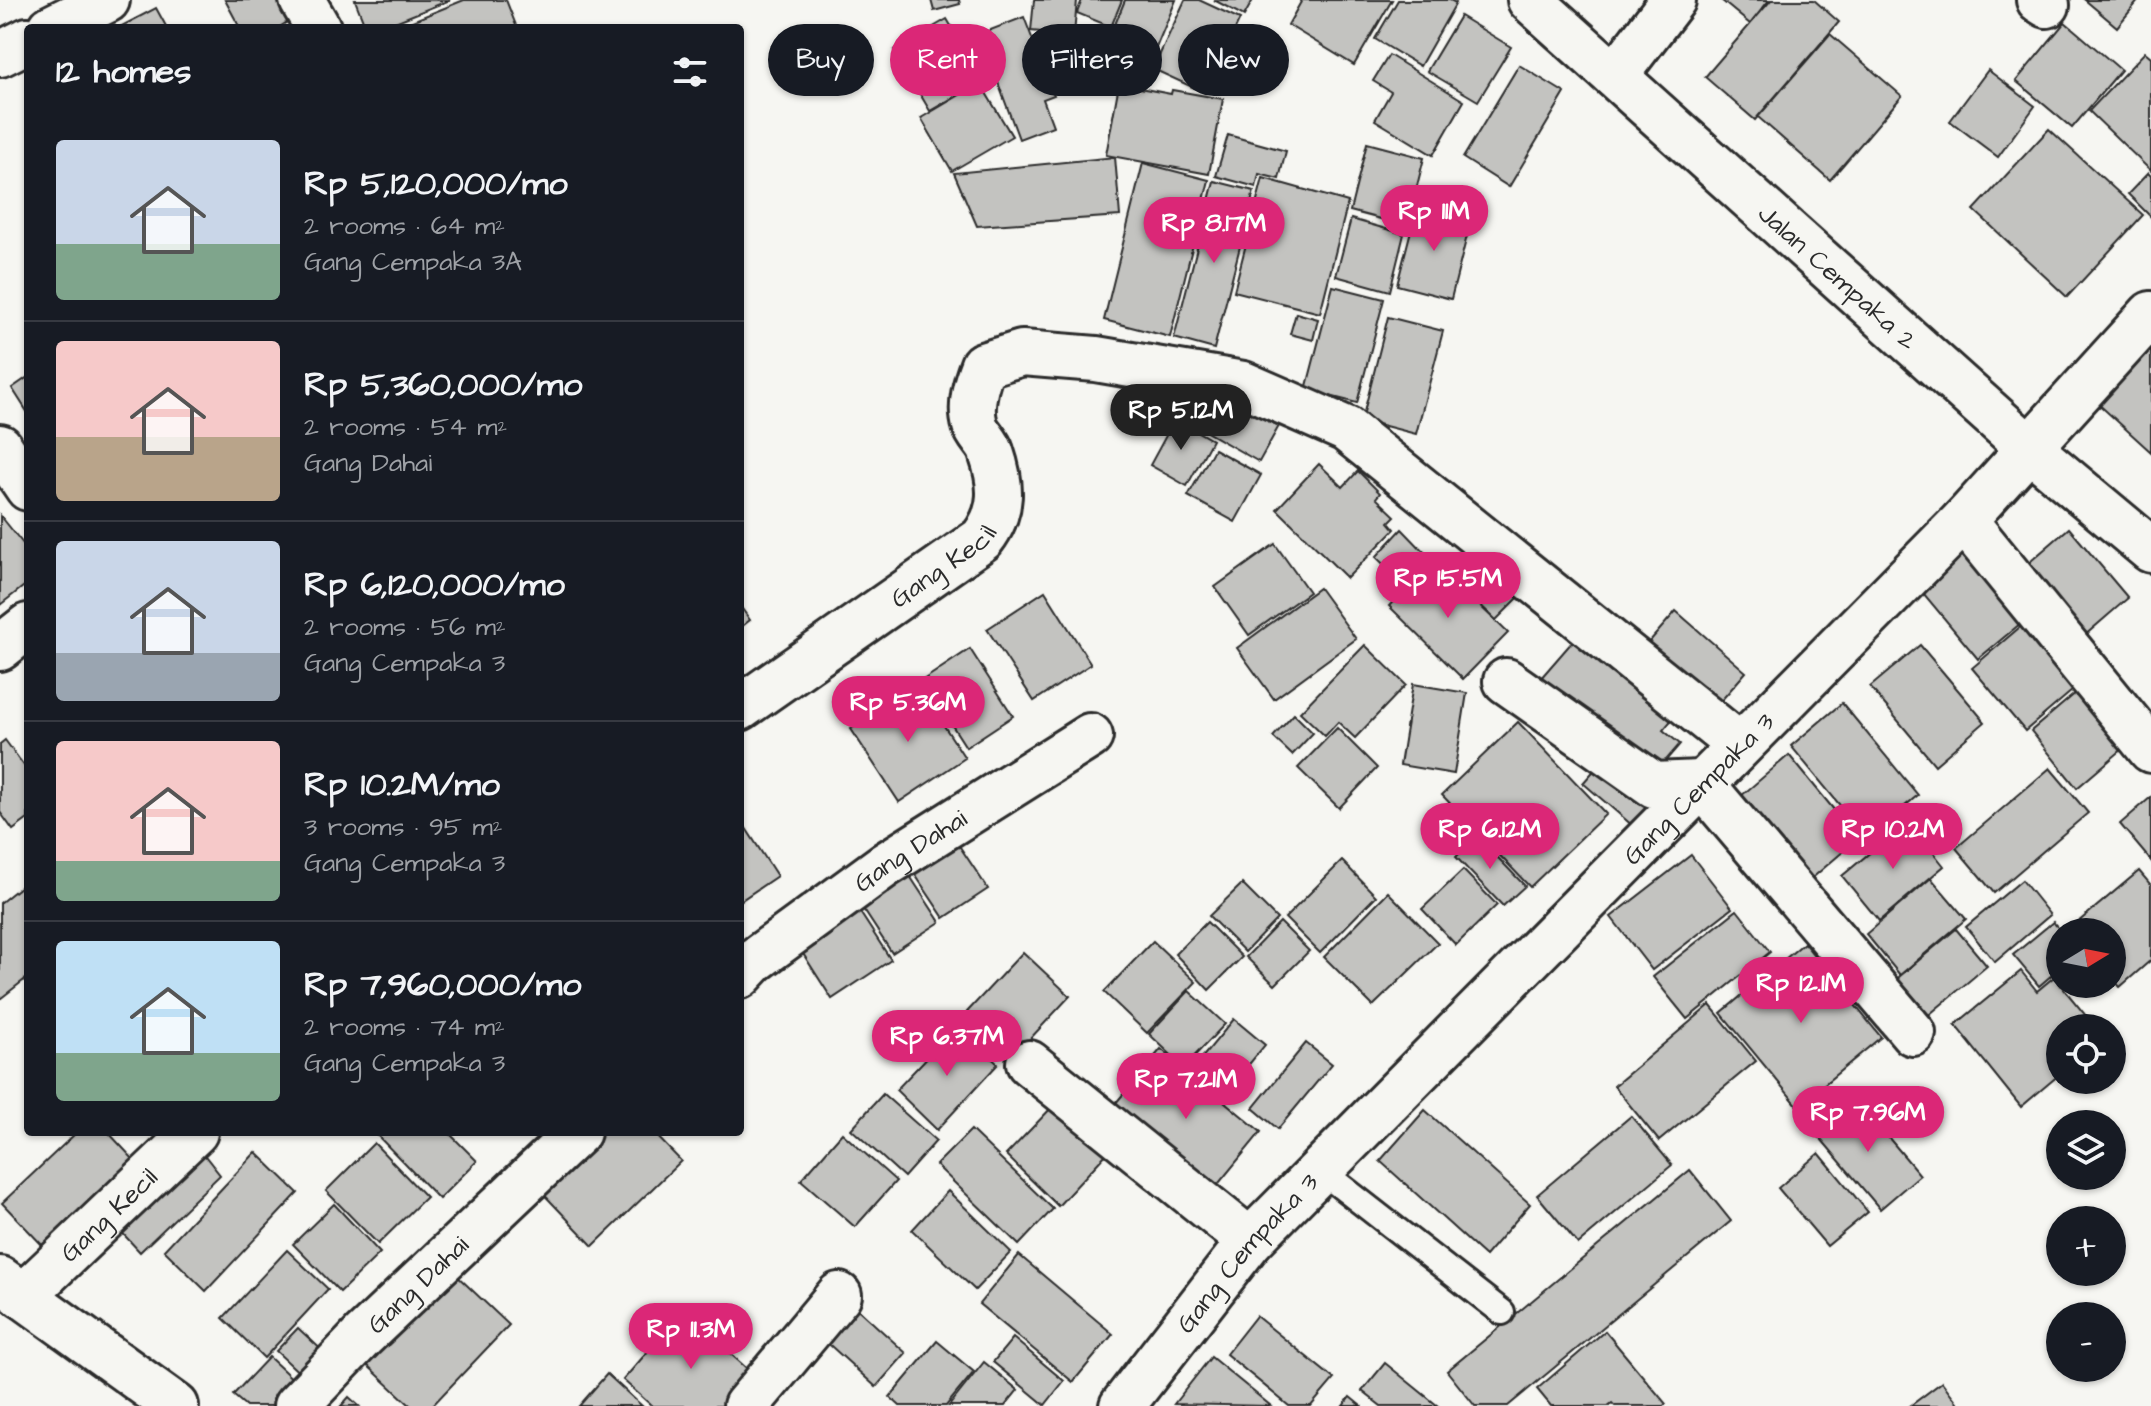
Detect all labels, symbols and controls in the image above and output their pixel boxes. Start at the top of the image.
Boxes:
chip: Buy [768,24,874,96]
chip: Rent [890,24,1006,96]
chip: Filters [1022,24,1162,96]
chip: New [1178,24,1289,96]
text: 12 homes [56,48,191,96]
icon: filters [668,50,712,94]
text: Rp 5,120,000/mo [304,160,568,208]
icon: home [120,172,216,268]
pin: Rp 11M [1369,185,1499,253]
text: Rp 11M [1398,193,1470,229]
street label: Jalan Cempaka 2 [1750,196,1925,359]
pin: Rp 8.17M [1131,197,1297,265]
text: Rp 8.17M [1162,205,1266,241]
text: 2 rooms · 64 m² [304,208,505,244]
text: Gang Cempaka 3A [304,244,522,280]
text: Rp 5,360,000/mo [304,361,582,409]
icon: home [120,373,216,469]
pin: Rp 5.12M [1098,384,1264,452]
text: Rp 5.12M [1128,392,1234,428]
text: 2 rooms · 54 m² [304,409,507,445]
text: Gang Dahai [304,445,432,481]
street label: Gang Kecil [883,519,1006,617]
pin: Rp 15.5M [1365,552,1531,620]
text: Rp 15.5M [1394,560,1502,596]
text: Rp 6,120,000/mo [304,561,565,609]
icon: home [120,573,216,669]
text: 2 rooms · 56 m² [304,609,506,645]
text: Gang Cempaka 3 [304,645,505,681]
pin: Rp 5.36M [825,676,991,744]
text: Rp 5.36M [850,684,966,720]
street label: Gang Cempaka 3 [1615,705,1783,873]
text: Rp 10.2M/mo [304,761,500,809]
icon: home [120,773,216,869]
street label: Gang Dahai [847,801,974,901]
pin: Rp 6.12M [1407,803,1573,871]
pin: Rp 10.2M [1810,803,1976,871]
text: 3 rooms · 95 m² [304,809,503,845]
text: Rp 6.12M [1438,811,1542,847]
text: Rp 10.2M [1841,811,1945,847]
text: Gang Cempaka 3 [304,845,505,881]
north arrow [2046,918,2126,998]
map controls [2046,918,2126,1382]
pin: Rp 12.1M [1718,957,1884,1025]
text: Rp 7,960,000/mo [304,961,581,1009]
text: Rp 12.1M [1756,965,1846,1001]
icon: home [120,973,216,1069]
text: 2 rooms · 74 m² [304,1009,505,1045]
pin: Rp 6.37M [864,1010,1030,1078]
button: locate [2046,1014,2126,1094]
text: Rp 6.37M [890,1018,1004,1054]
text: Gang Cempaka 3 [304,1045,505,1081]
pin: Rp 7.21M [1103,1053,1269,1121]
text: Rp 7.21M [1135,1061,1237,1097]
pin: Rp 7.96M [1785,1086,1951,1154]
text: Rp 7.96M [1810,1094,1926,1130]
button: layers [2046,1110,2126,1190]
street label: Gang Kecil [52,1160,166,1271]
street label: Gang Cempaka 3 [1168,1165,1327,1341]
button: + [2046,1206,2126,1286]
street label: Gang Dahai [359,1228,477,1342]
button: − [2046,1302,2126,1382]
pin: Rp 11.3M [608,1303,774,1371]
text: Rp 11.3M [647,1311,735,1347]

